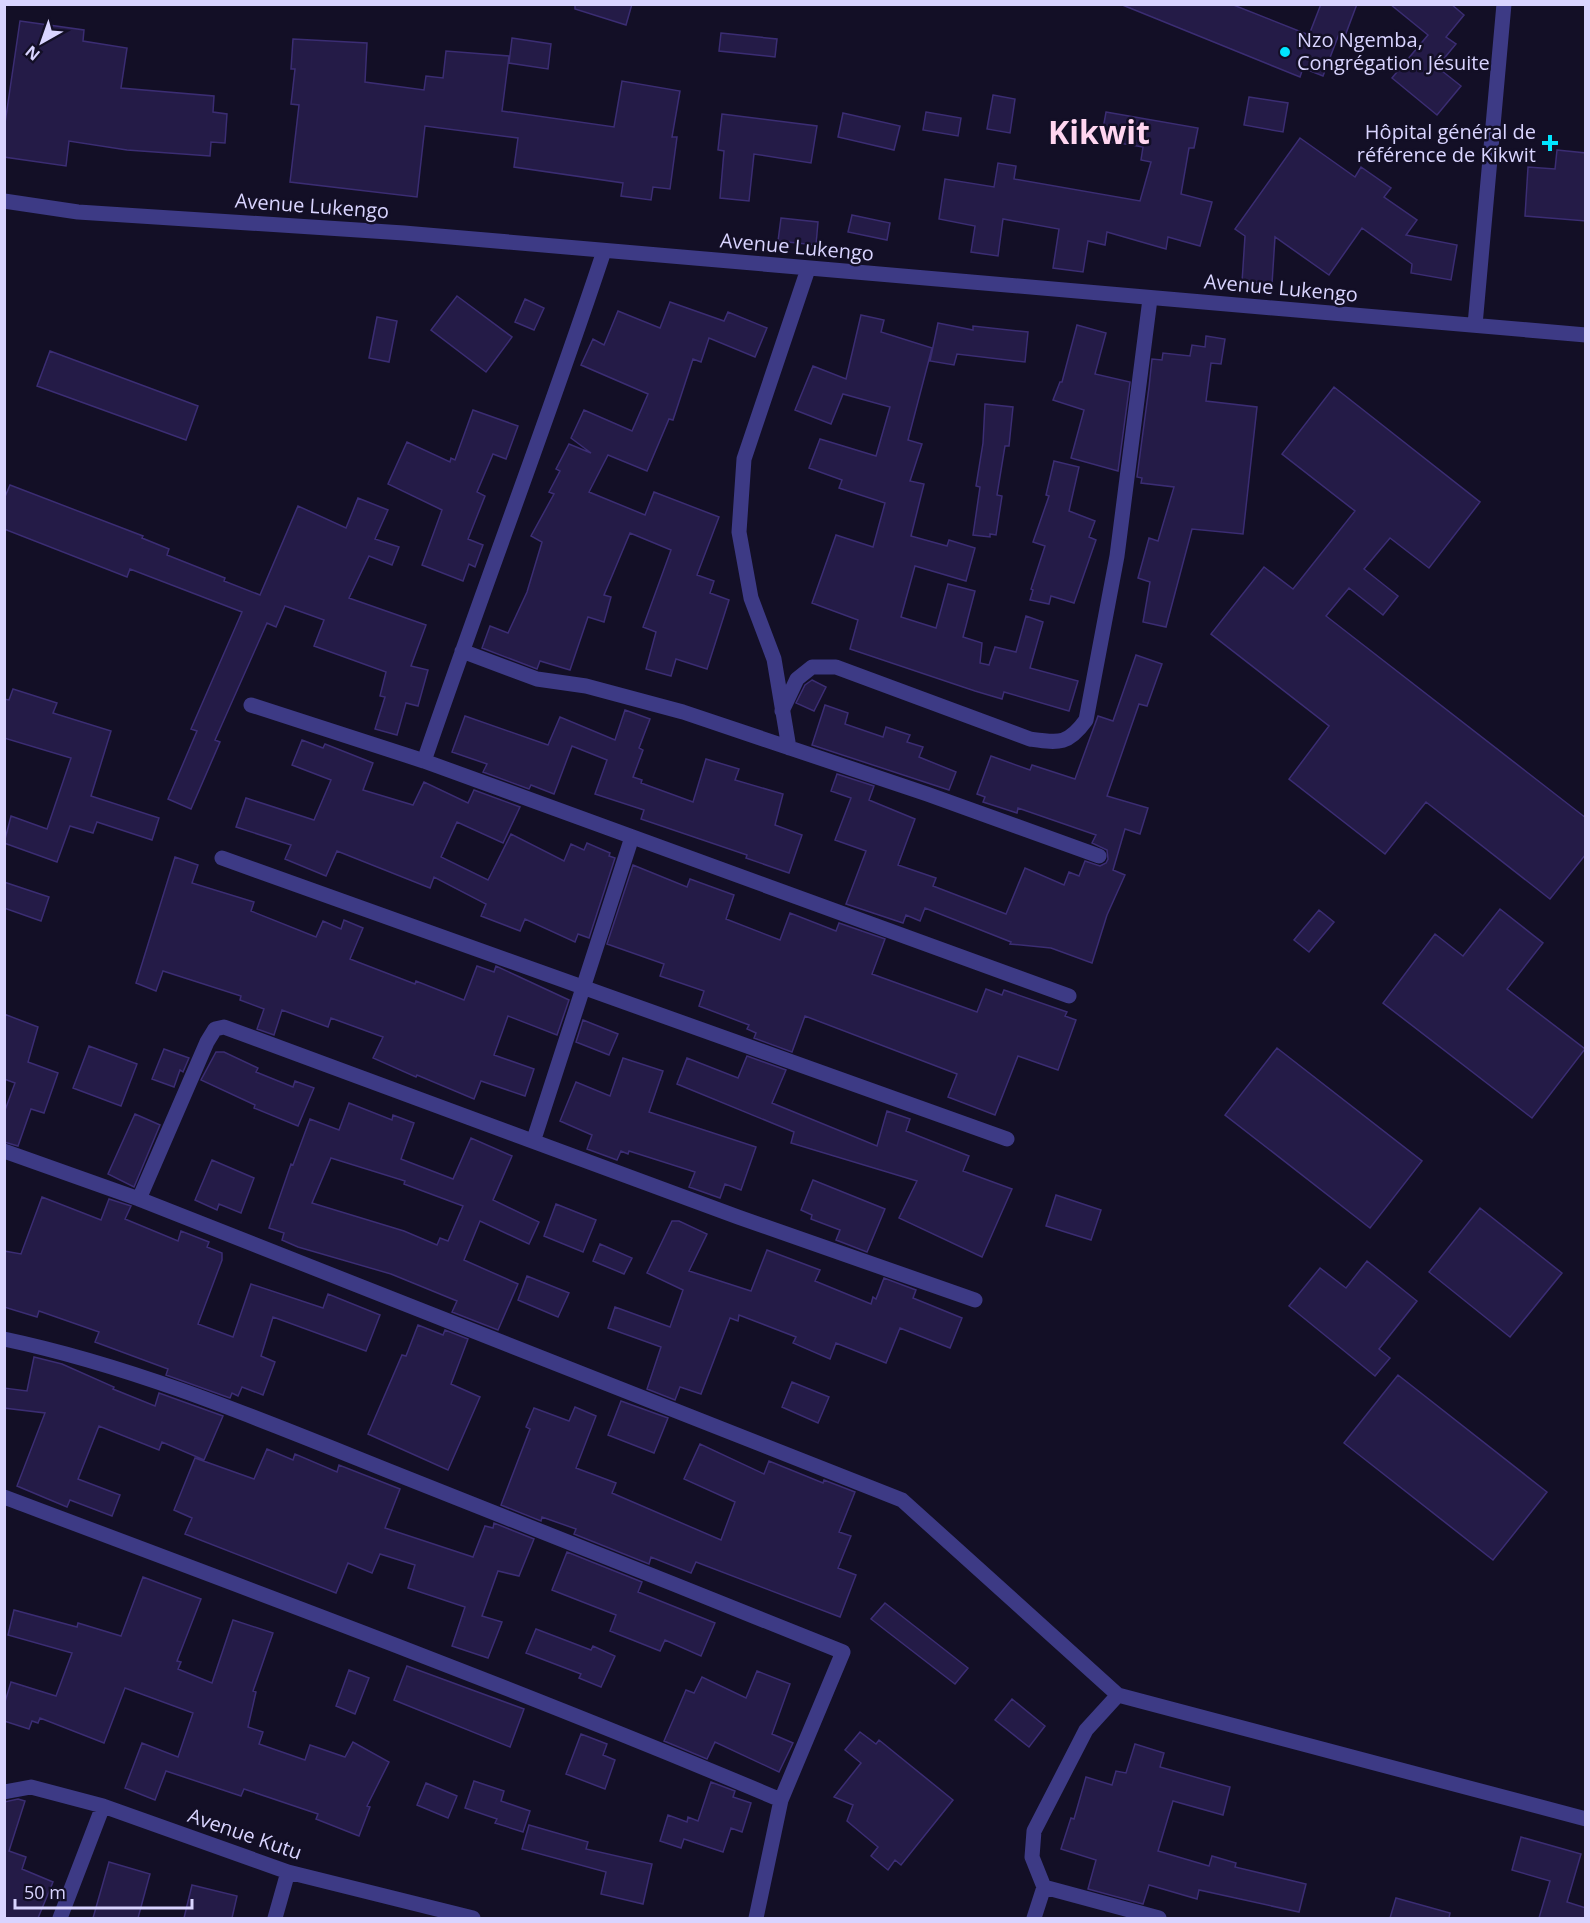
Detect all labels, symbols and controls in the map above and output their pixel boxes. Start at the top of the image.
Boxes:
north arrow [12,12,72,72]
place label: Nzo Ngemba, Congrégation Jésuite [1297,26,1490,76]
text: N [20,41,44,66]
marker: Nzo Ngemba, Congrégation Jésuite [1278,45,1292,59]
district label: Kikwit [1048,110,1150,153]
place label: Hôpital général de référence de Kikwit [1357,118,1536,168]
marker: Hôpital général de référence de Kikwit [1541,134,1559,152]
street label: Avenue Lukengo [234,187,390,224]
street label: Avenue Lukengo [719,226,875,267]
street label: Avenue Lukengo [1203,267,1359,308]
street label: Avenue Kutu [185,1801,306,1866]
scale bar [15,1872,192,1910]
text: 50 m [24,1880,66,1904]

